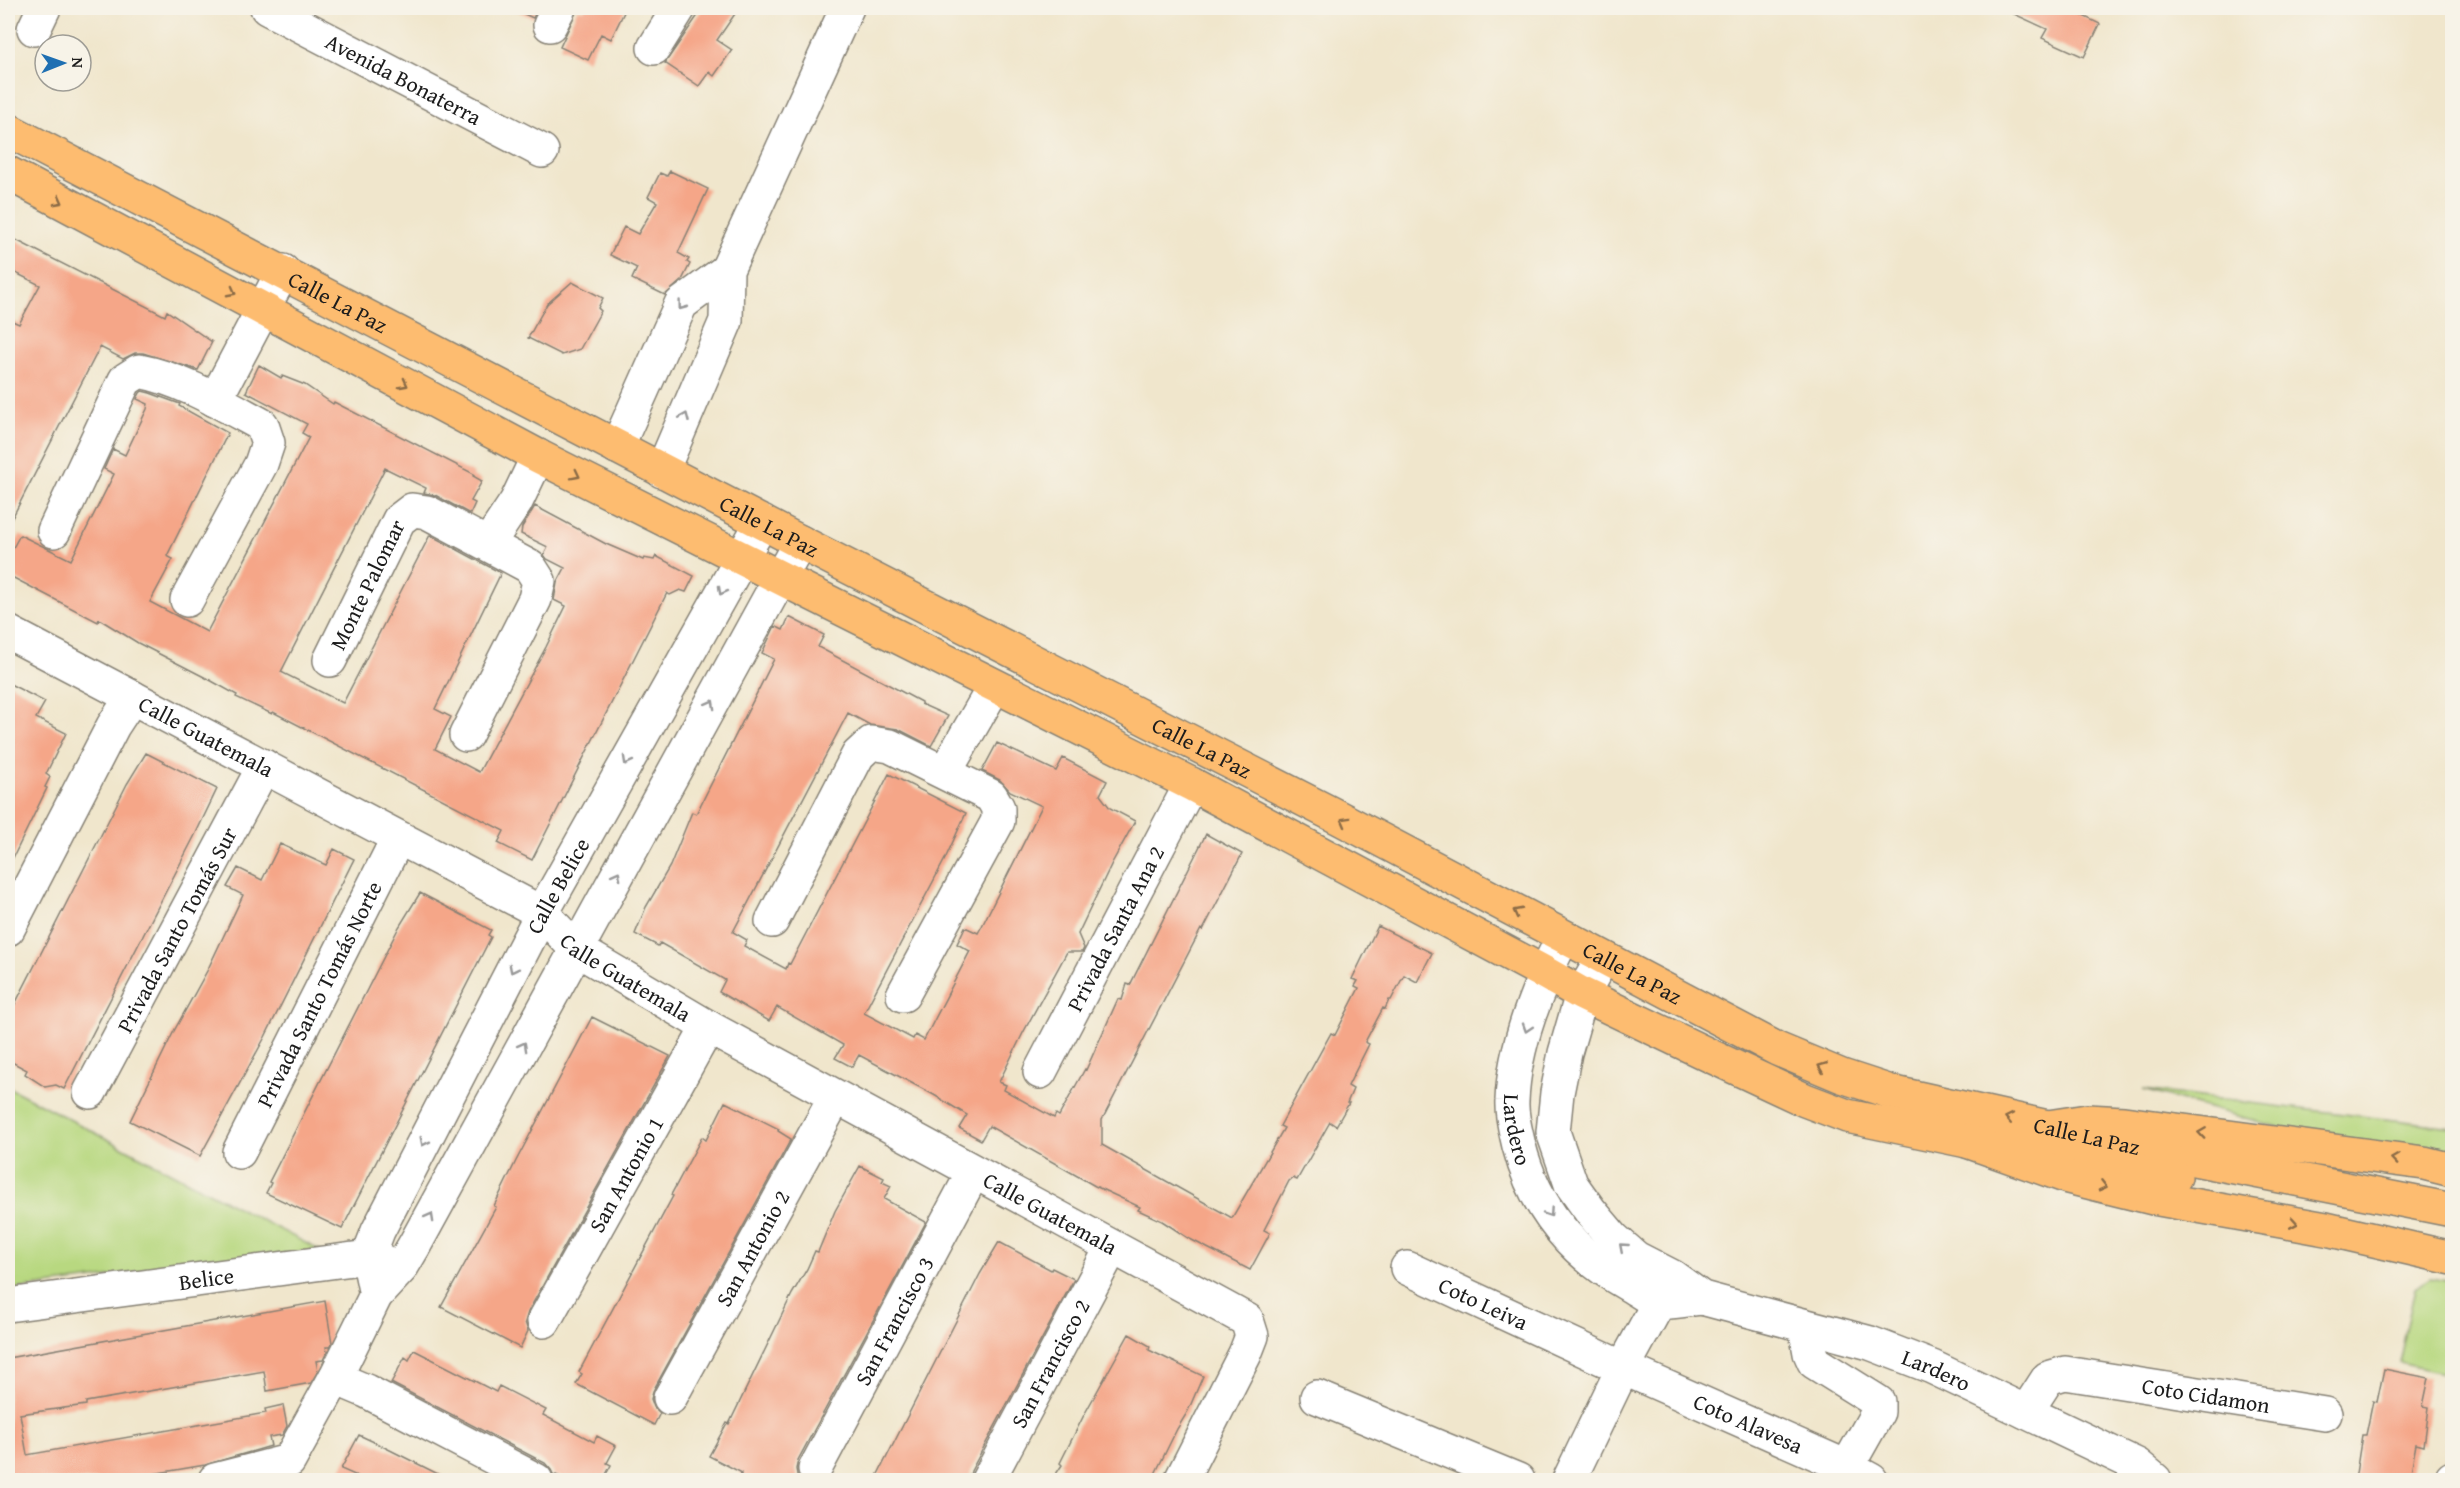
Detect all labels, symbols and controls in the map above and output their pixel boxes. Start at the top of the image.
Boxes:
street label: Avenida Bonaterra [320,25,488,133]
north arrow [33,33,93,93]
text: N [66,57,90,69]
one-way arrow [53,194,63,205]
street label: Calle La Paz [283,263,394,341]
one-way arrow [225,285,236,296]
one-way arrow [679,299,690,310]
one-way arrow [397,377,408,388]
one-way arrow [678,412,690,423]
one-way arrow [569,468,580,479]
street label: Calle La Paz [714,487,825,565]
street label: Monte Palomar [321,514,413,655]
one-way arrow [718,585,729,595]
street label: Calle Guatemala [133,688,280,785]
one-way arrow [704,699,715,710]
street label: Calle La Paz [1147,709,1257,786]
one-way arrow [623,755,634,765]
one-way arrow [1341,817,1351,828]
street label: Privada Santo Tomás Sur [109,821,245,1038]
street label: Calle Belice [518,832,597,939]
street label: Privada Santa Ana 2 [1059,840,1172,1017]
one-way arrow [610,870,621,881]
street label: Privada Santo Tomás Norte [248,875,390,1113]
one-way arrow [1512,908,1523,920]
street label: Calle Guatemala [553,926,698,1030]
street label: Calle La Paz [1577,933,1688,1012]
one-way arrow [509,962,520,973]
one-way arrow [1521,1022,1534,1033]
one-way arrow [516,1041,527,1052]
one-way arrow [1817,1062,1828,1074]
street label: Lardero [1496,1093,1540,1170]
street label: Calle La Paz [2031,1108,2143,1163]
street label: San Antonio 1 [581,1110,671,1238]
one-way arrow [2005,1112,2015,1125]
one-way arrow [2197,1127,2206,1139]
one-way arrow [420,1136,431,1146]
one-way arrow [2390,1154,2400,1166]
street label: Calle Guatemala [978,1164,1124,1263]
one-way arrow [2098,1178,2108,1191]
street label: San Antonio 2 [707,1184,797,1312]
one-way arrow [1542,1207,1553,1218]
one-way arrow [423,1212,434,1223]
one-way arrow [2289,1217,2299,1229]
one-way arrow [1619,1243,1630,1254]
street label: San Francisco 3 [847,1251,942,1391]
street label: Belice [177,1259,236,1298]
street label: Coto Leiva [1433,1269,1534,1338]
street label: San Francisco 2 [1003,1293,1097,1434]
street label: Lardero [1897,1341,1976,1399]
street label: Coto Cidamon [2140,1369,2273,1421]
street label: Coto Alavesa [1688,1385,1809,1462]

